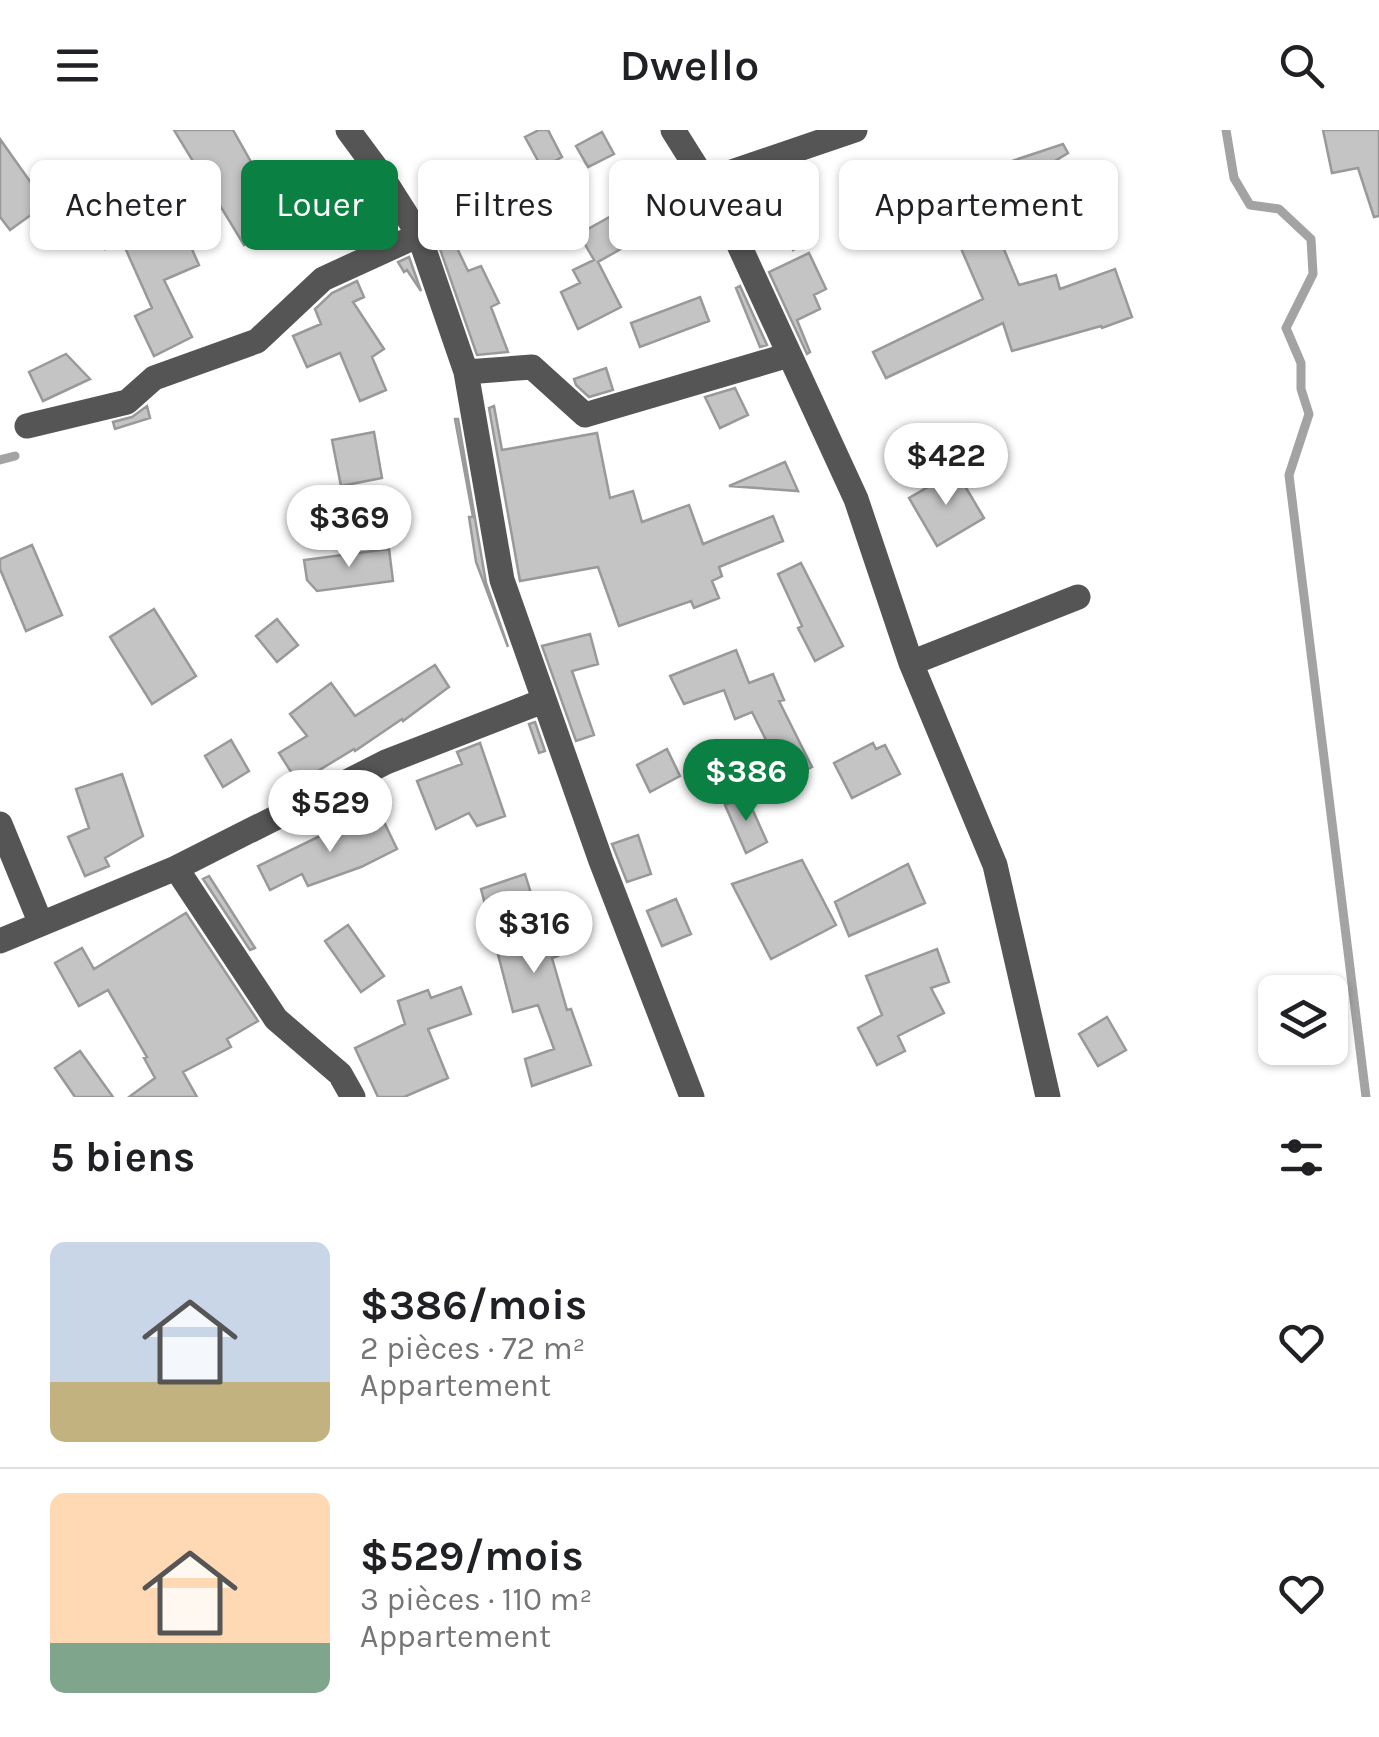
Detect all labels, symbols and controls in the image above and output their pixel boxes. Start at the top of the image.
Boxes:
icon: menu [50,38,105,93]
icon: search [1274,38,1329,93]
text: Dwello [620,39,759,91]
chip: Acheter [30,160,221,250]
chip: Louer [241,160,398,250]
chip: Filtres [418,160,589,250]
chip: Nouveau [609,160,819,250]
chip: Appartement [839,160,1118,250]
pin: $422 [887,423,1005,508]
text: $422 [906,437,986,474]
pin: $369 [290,485,408,570]
text: $369 [309,499,389,536]
pin: $386 [687,739,805,824]
text: $386 [705,753,787,790]
pin: $529 [271,770,389,855]
text: $529 [290,784,370,821]
pin: $316 [475,891,593,976]
text: $316 [498,905,570,942]
map controls [1258,975,1348,1065]
button: layers [1258,975,1348,1065]
icon: filters [1274,1130,1329,1185]
text: 5 biens [50,1132,195,1182]
text: $386/mois [360,1280,587,1330]
icon: home [130,1282,250,1402]
icon: heart [1274,1315,1329,1370]
text: 2 pièces · 72 m² [360,1330,585,1367]
text: Appartement [360,1367,551,1404]
text: $529/mois [360,1531,584,1581]
icon: home [130,1533,250,1653]
icon: heart [1274,1566,1329,1621]
text: 3 pièces · 110 m² [360,1581,592,1618]
text: Appartement [360,1618,551,1655]

